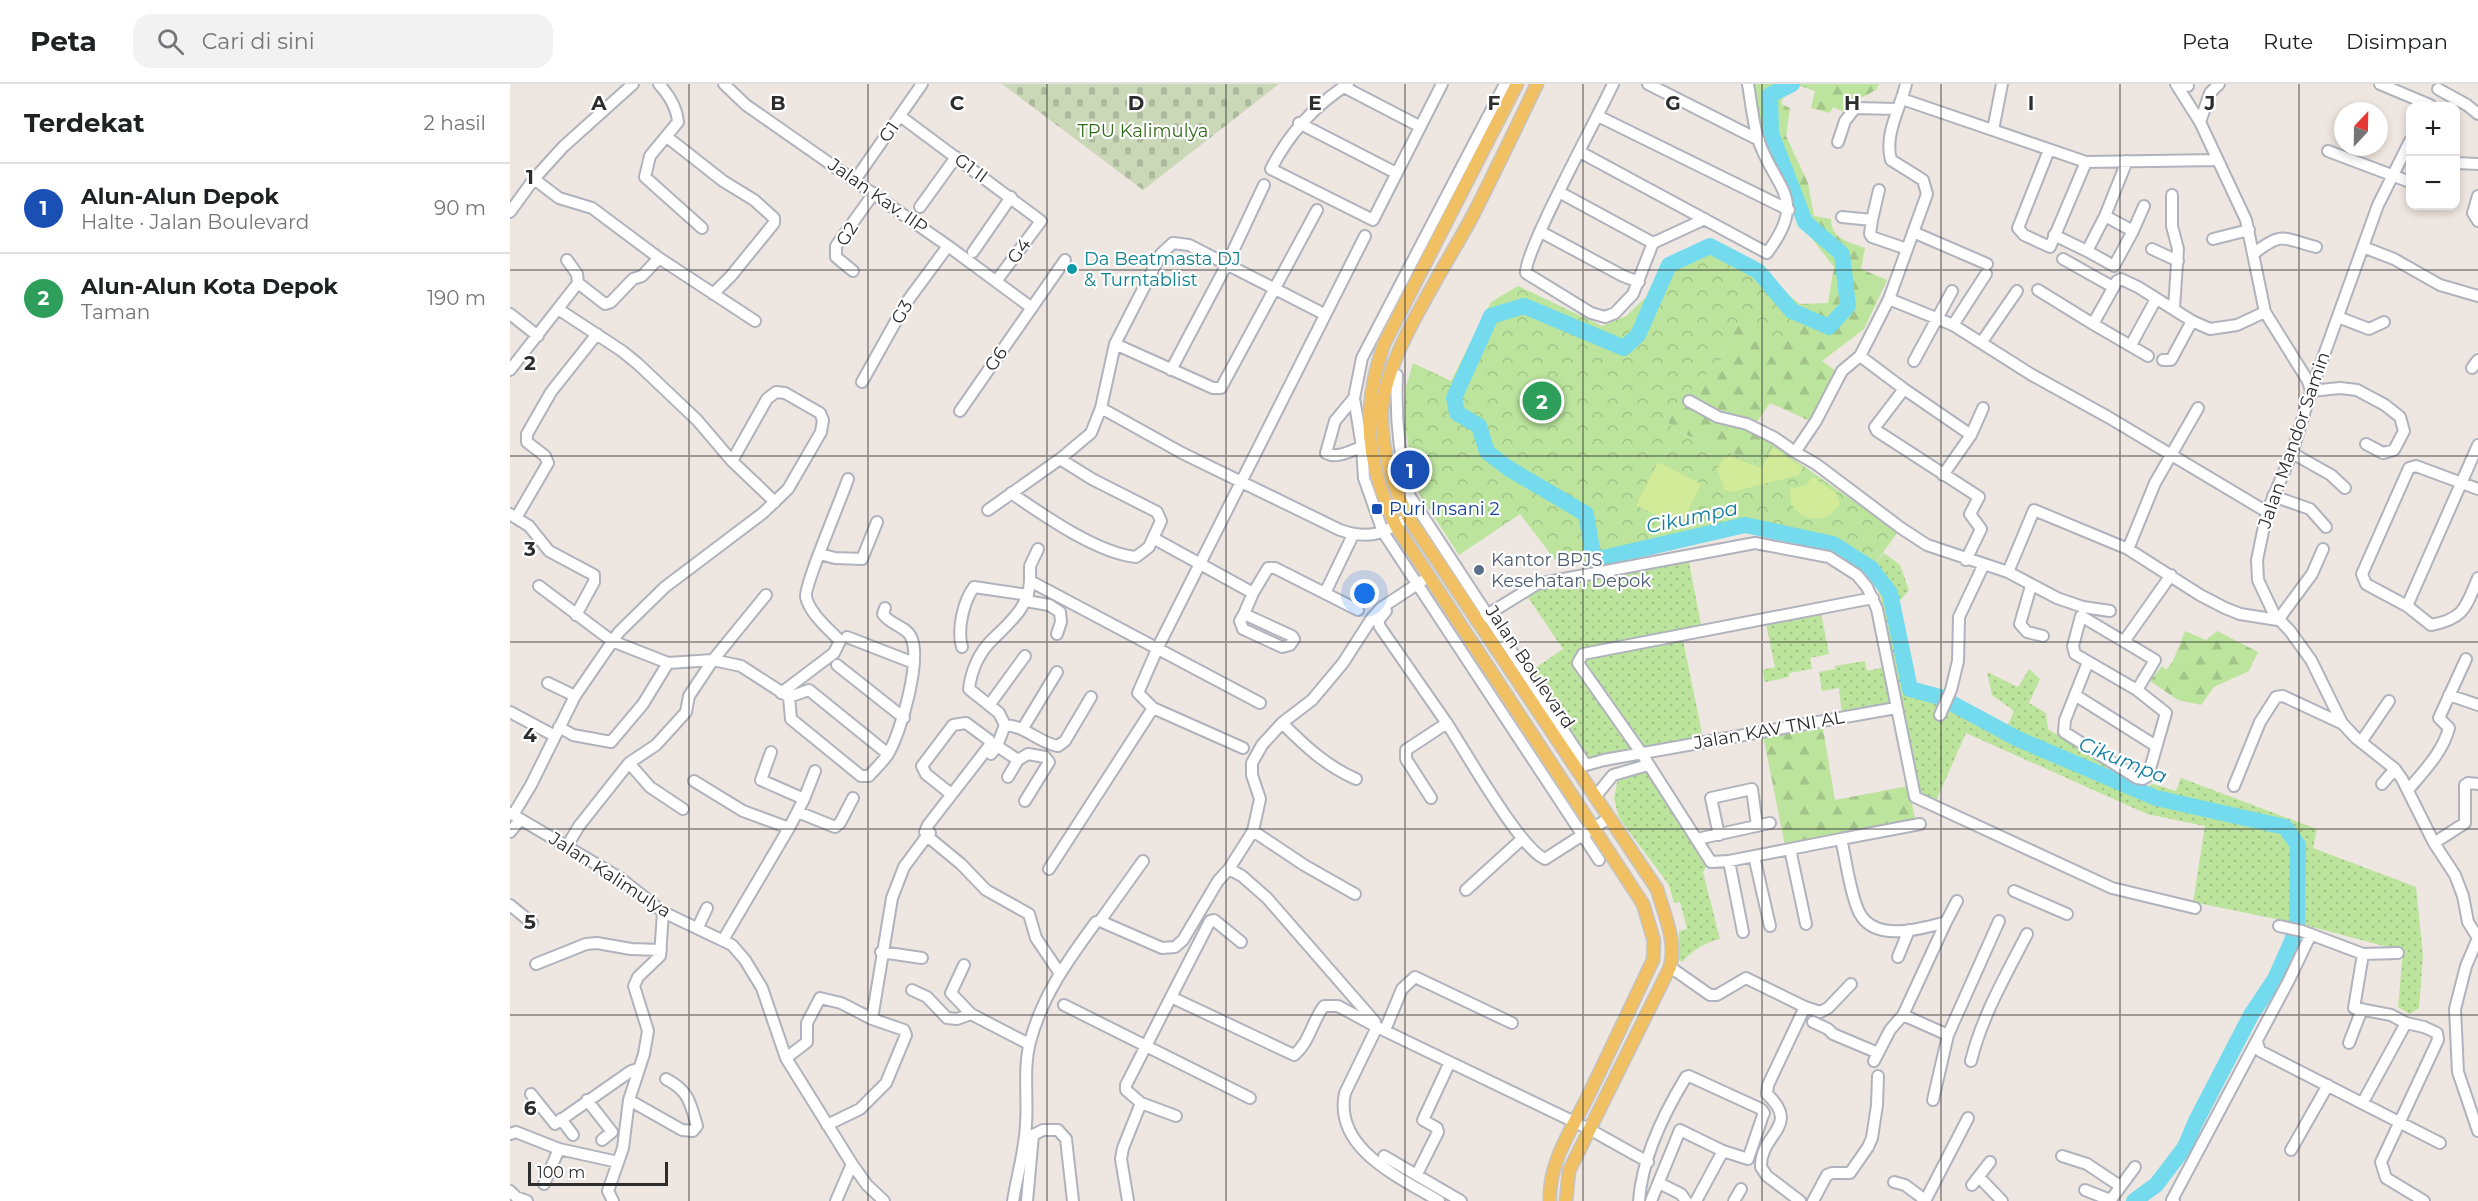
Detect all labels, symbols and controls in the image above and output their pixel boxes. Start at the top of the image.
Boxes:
search box [133,14,553,68]
text: Peta [30,24,97,58]
icon: search [154,25,187,58]
text: Cari di sini [202,28,315,55]
text: Peta [2182,29,2230,54]
text: Rute [2263,29,2313,54]
text: Disimpan [2346,29,2448,54]
text: A [590,91,607,115]
text: B [770,91,786,115]
text: C [950,91,965,115]
text: D [1128,91,1144,115]
text: E [1308,91,1322,115]
text: F [1488,91,1501,115]
text: G [1665,91,1681,115]
text: H [1844,91,1860,115]
text: I [2028,91,2034,115]
text: J [2204,91,2215,115]
north arrow [2334,102,2388,156]
map controls [2406,102,2460,210]
button: + [2406,102,2460,156]
text: Terdekat [24,107,145,139]
text: 2 hasil [424,111,486,135]
street label: G1 [874,117,904,147]
park label: TPU Kalimulya [1078,120,1208,142]
street label: G1 II [950,149,992,187]
street label: Jalan Kav. IIP [823,153,932,238]
button: − [2406,156,2460,210]
text: 1 [526,165,534,189]
text: Alun-Alun Depok [81,183,279,210]
text: 1 [40,196,47,220]
text: 90 m [434,196,486,220]
text: Halte · Jalan Boulevard [81,210,309,234]
street label: G2 [831,218,863,250]
street label: G4 [1002,234,1036,268]
place label: Da Beatmasta DJ & Turntablist [1084,248,1241,291]
marker: Da Beatmasta DJ & Turntablist [1065,262,1079,276]
text: Alun-Alun Kota Depok [81,273,338,300]
text: 2 [38,286,49,310]
text: 190 m [427,286,486,310]
street label: G3 [886,296,918,328]
text: Taman [81,300,150,324]
street label: G6 [980,342,1012,376]
street label: Jalan Mandor Samin [2253,349,2335,532]
text: 2 [524,351,536,375]
pin: 2 [1522,378,1562,424]
pin: 1 [1390,448,1430,492]
water label: Cikumpa [1644,496,1740,538]
place label: Puri Insani 2 [1389,498,1500,520]
marker: Puri Insani 2 [1370,502,1384,516]
text: 3 [523,537,536,561]
place label: Kantor BPJS Kesehatan Depok [1491,549,1651,592]
marker: Kantor BPJS Kesehatan Depok [1472,563,1486,577]
your location [1350,579,1379,608]
street label: Jalan Boulevard [1480,600,1579,733]
street label: Jalan KAV TNI AL [1691,706,1846,754]
text: 4 [523,723,537,747]
water label: Cikumpa [2075,731,2171,789]
street label: Jalan Kalimulya [544,827,675,923]
text: 5 [524,910,536,934]
text: 6 [524,1096,537,1120]
scale bar [528,1159,668,1186]
text: 100 m [537,1163,585,1182]

